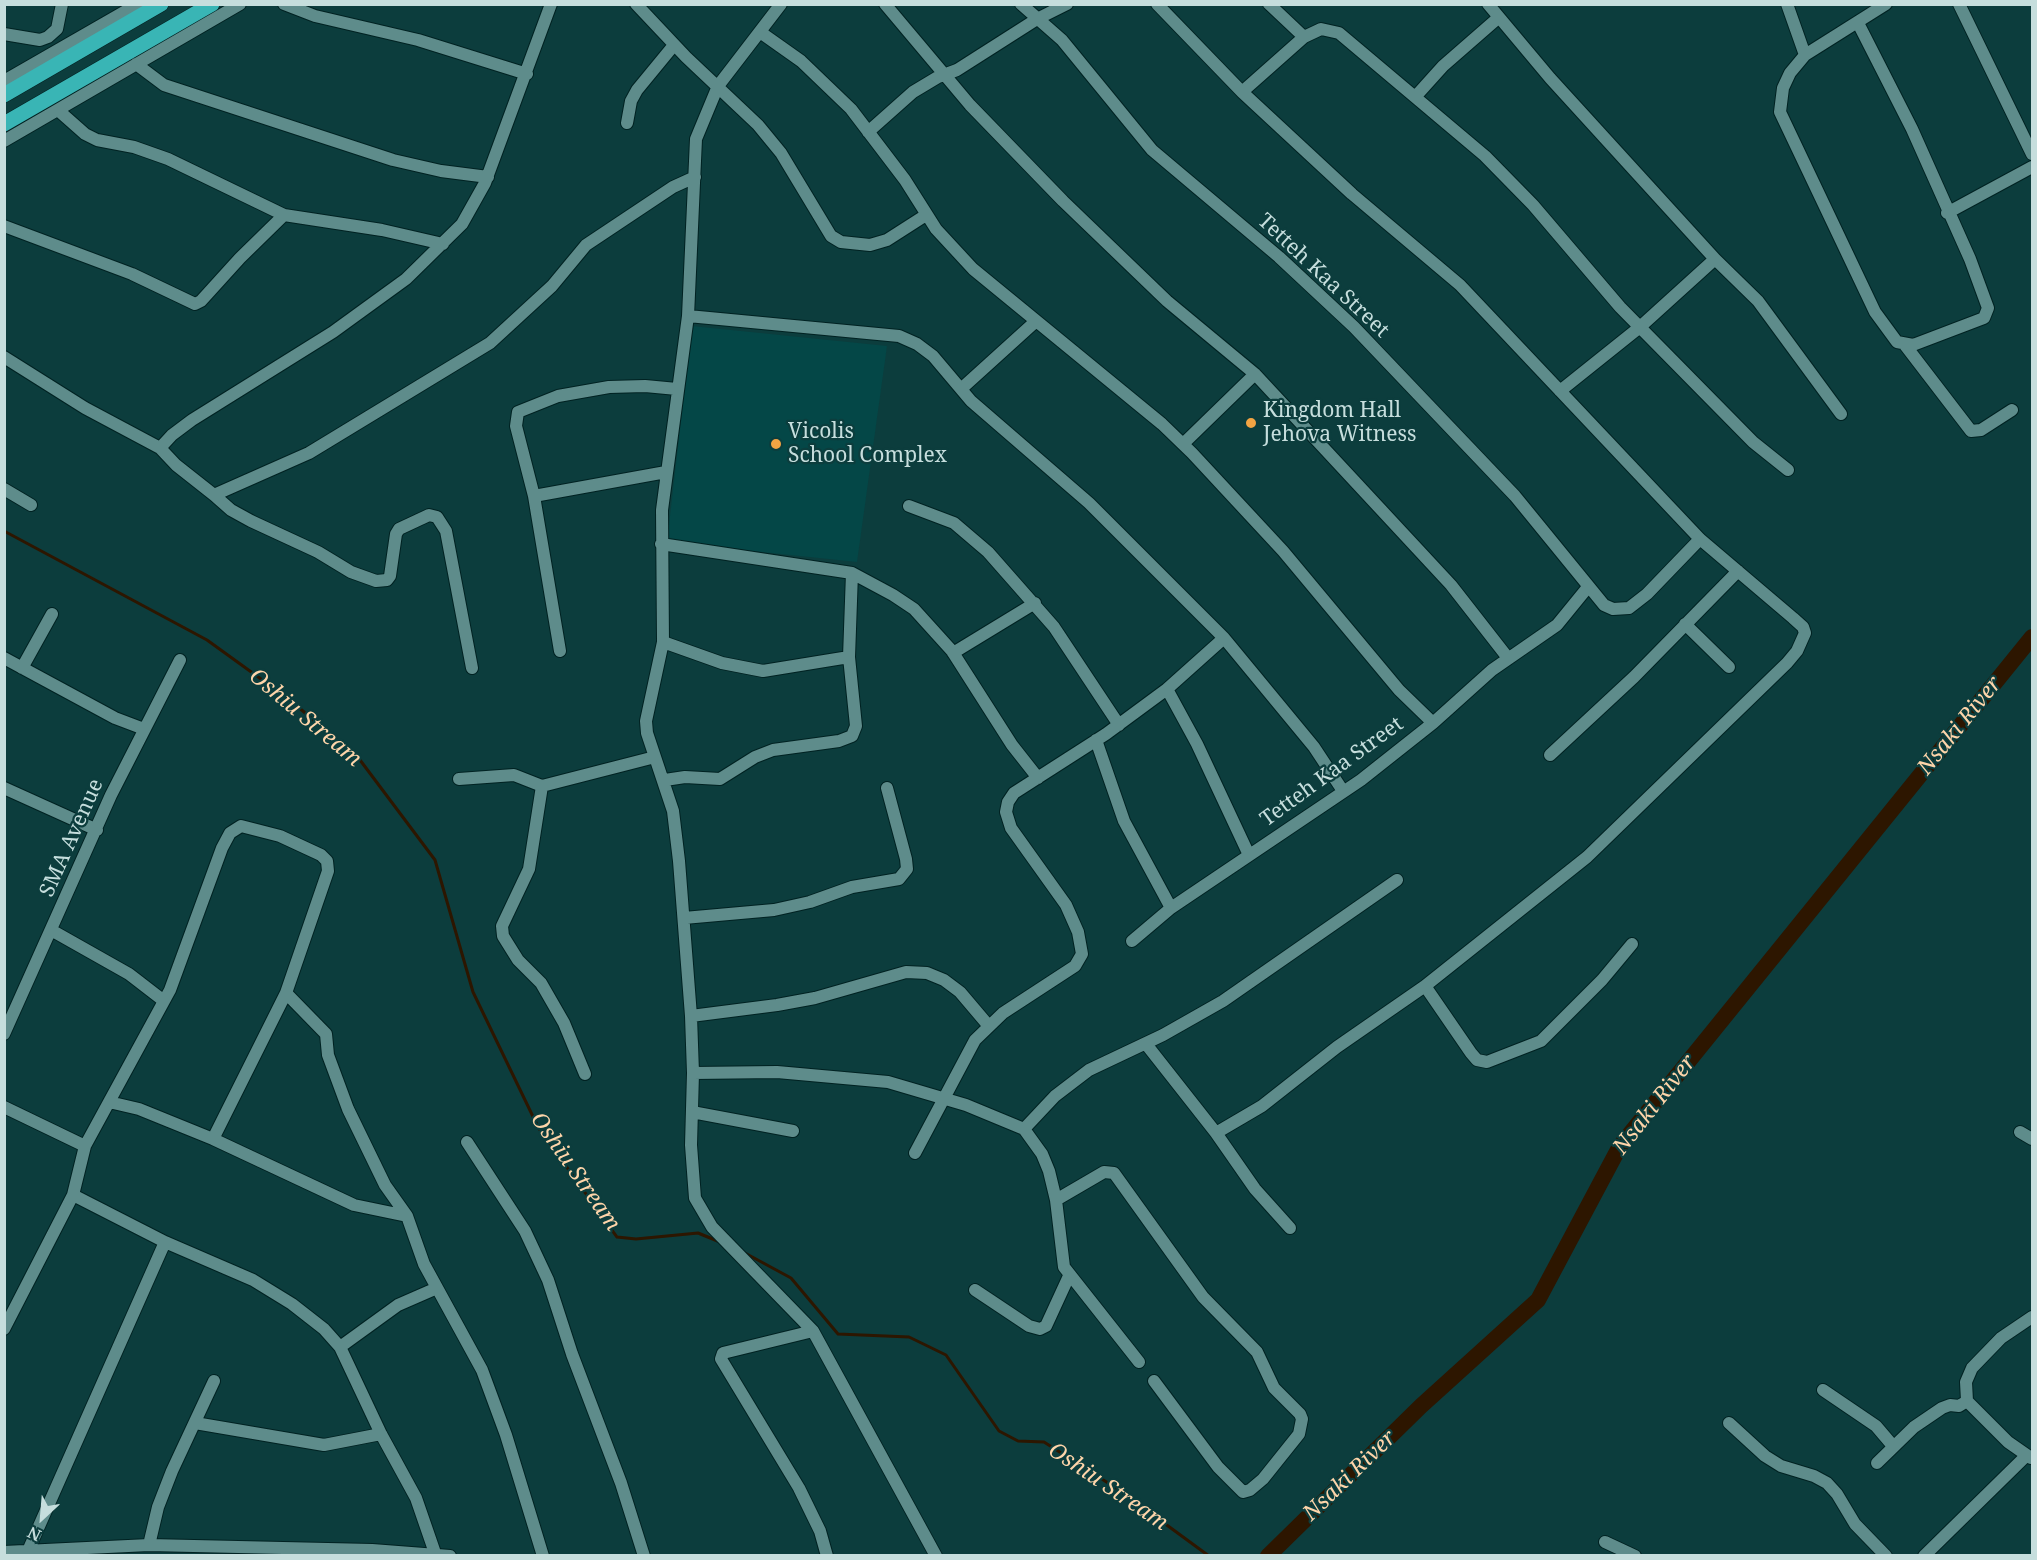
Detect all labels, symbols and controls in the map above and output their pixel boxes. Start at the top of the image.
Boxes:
street label: Tetteh Kaa Street [1252,209,1394,343]
place label: Kingdom Hall Jehova Witness [1263,398,1416,448]
marker: Kingdom Hall Jehova Witness [1244,416,1258,430]
place label: Vicolis School Complex [788,419,947,469]
marker: Vicolis School Complex [769,437,783,451]
water label: Oshiu Stream [243,663,367,773]
water label: Nsaki River [1912,671,2008,781]
street label: Tetteh Kaa Street [1256,712,1408,832]
street label: SMA Avenue [35,775,109,901]
water label: Nsaki River [1608,1050,1702,1160]
water label: Oshiu Stream [524,1108,626,1236]
water label: Nsaki River [1298,1425,1402,1527]
water label: Oshiu Stream [1043,1437,1173,1537]
north arrow [12,1488,72,1548]
text: N [24,1522,45,1547]

